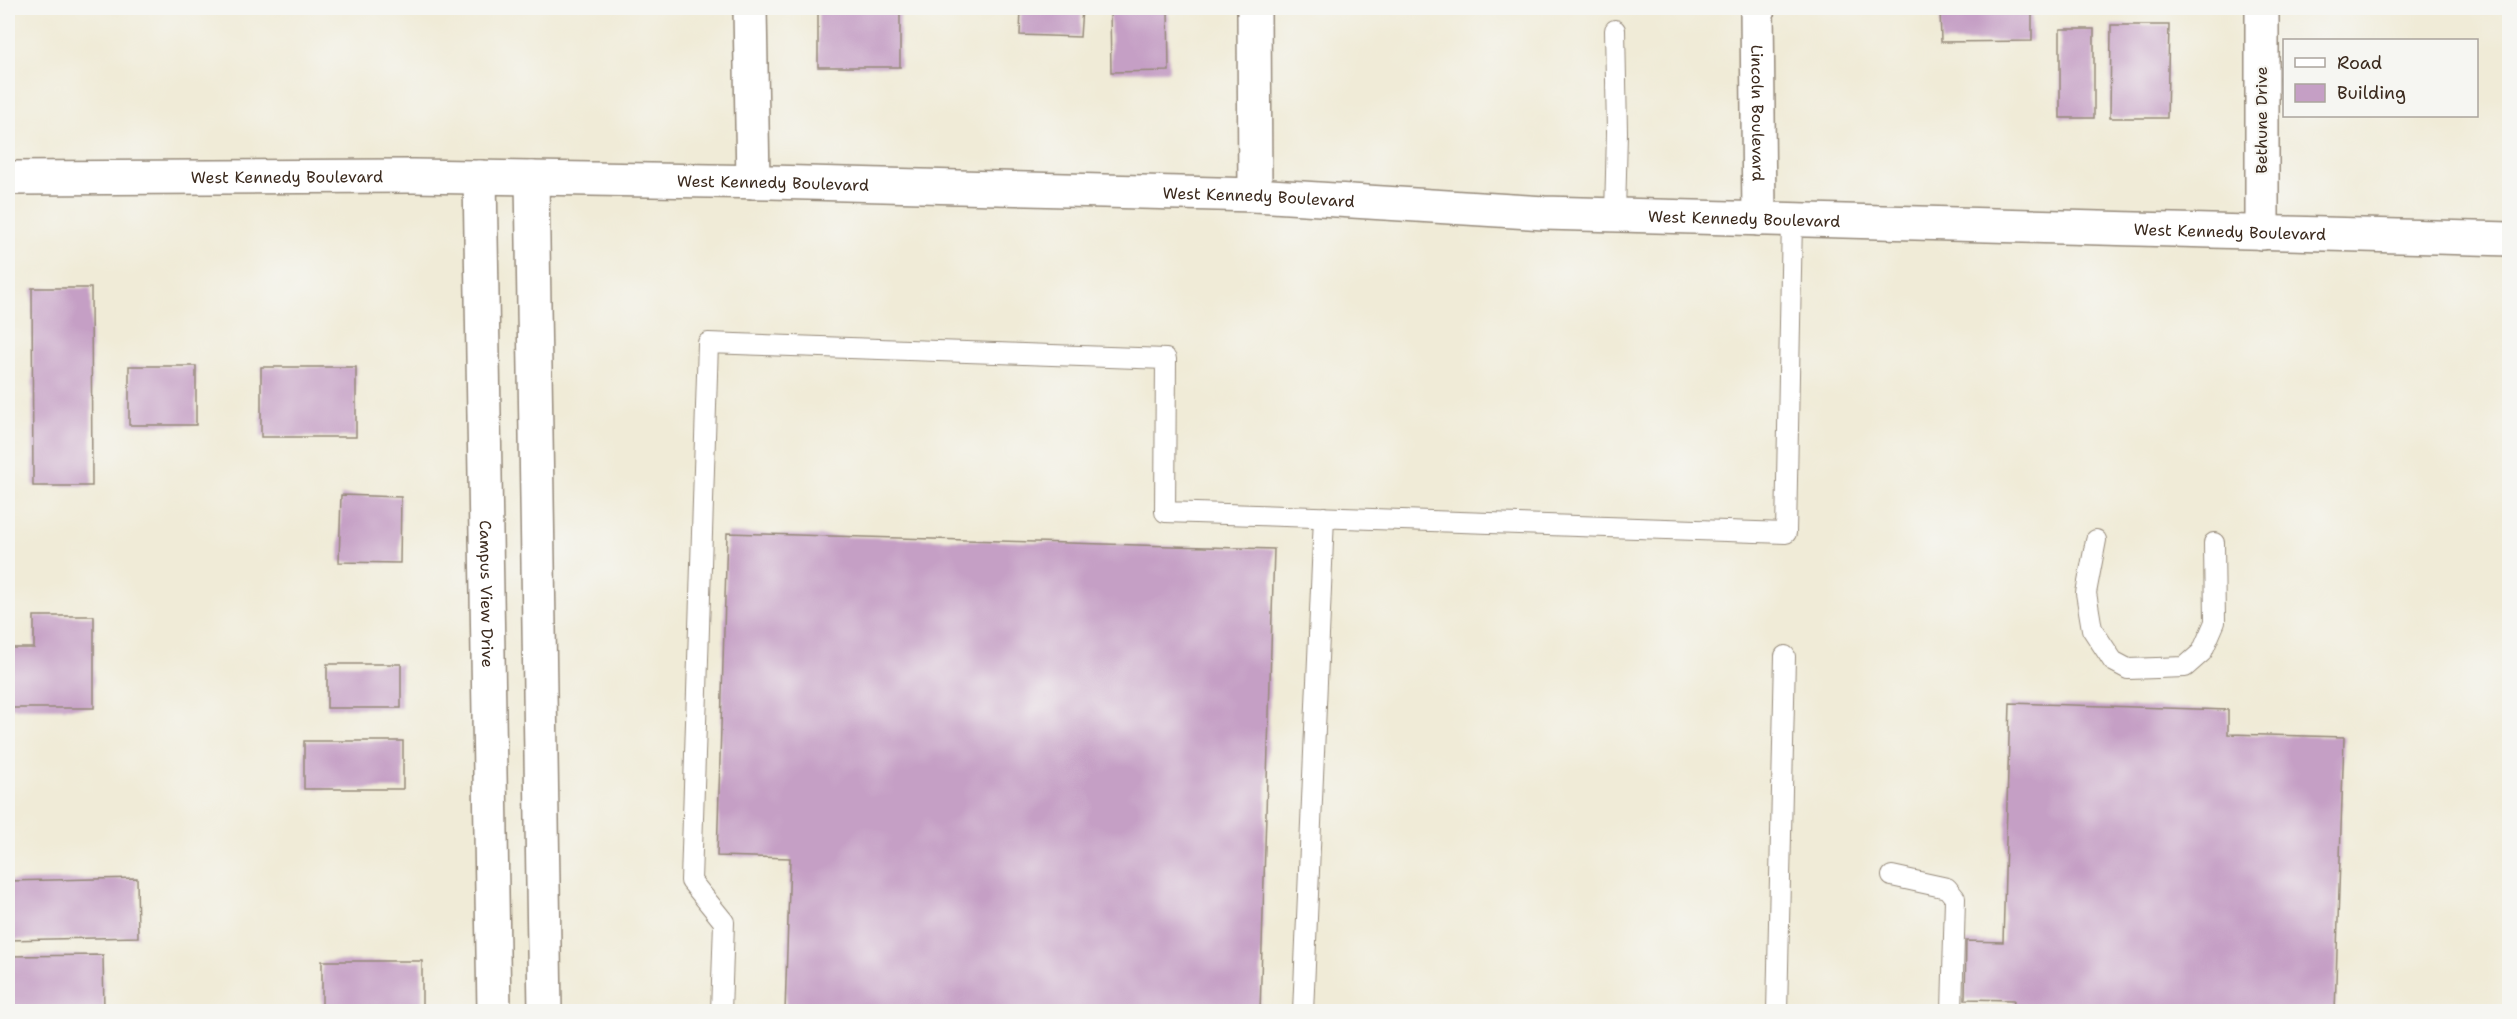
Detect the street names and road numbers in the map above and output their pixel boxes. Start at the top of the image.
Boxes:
street label: Lincoln Boulevard [1746,45,1769,181]
street label: Bethune Drive [2251,66,2272,174]
street label: West Kennedy Boulevard [191,166,383,188]
street label: West Kennedy Boulevard [677,170,869,196]
street label: West Kennedy Boulevard [1162,183,1355,212]
street label: West Kennedy Boulevard [1648,206,1841,232]
street label: West Kennedy Boulevard [2133,219,2326,245]
street label: Campus View Drive [475,520,498,668]

